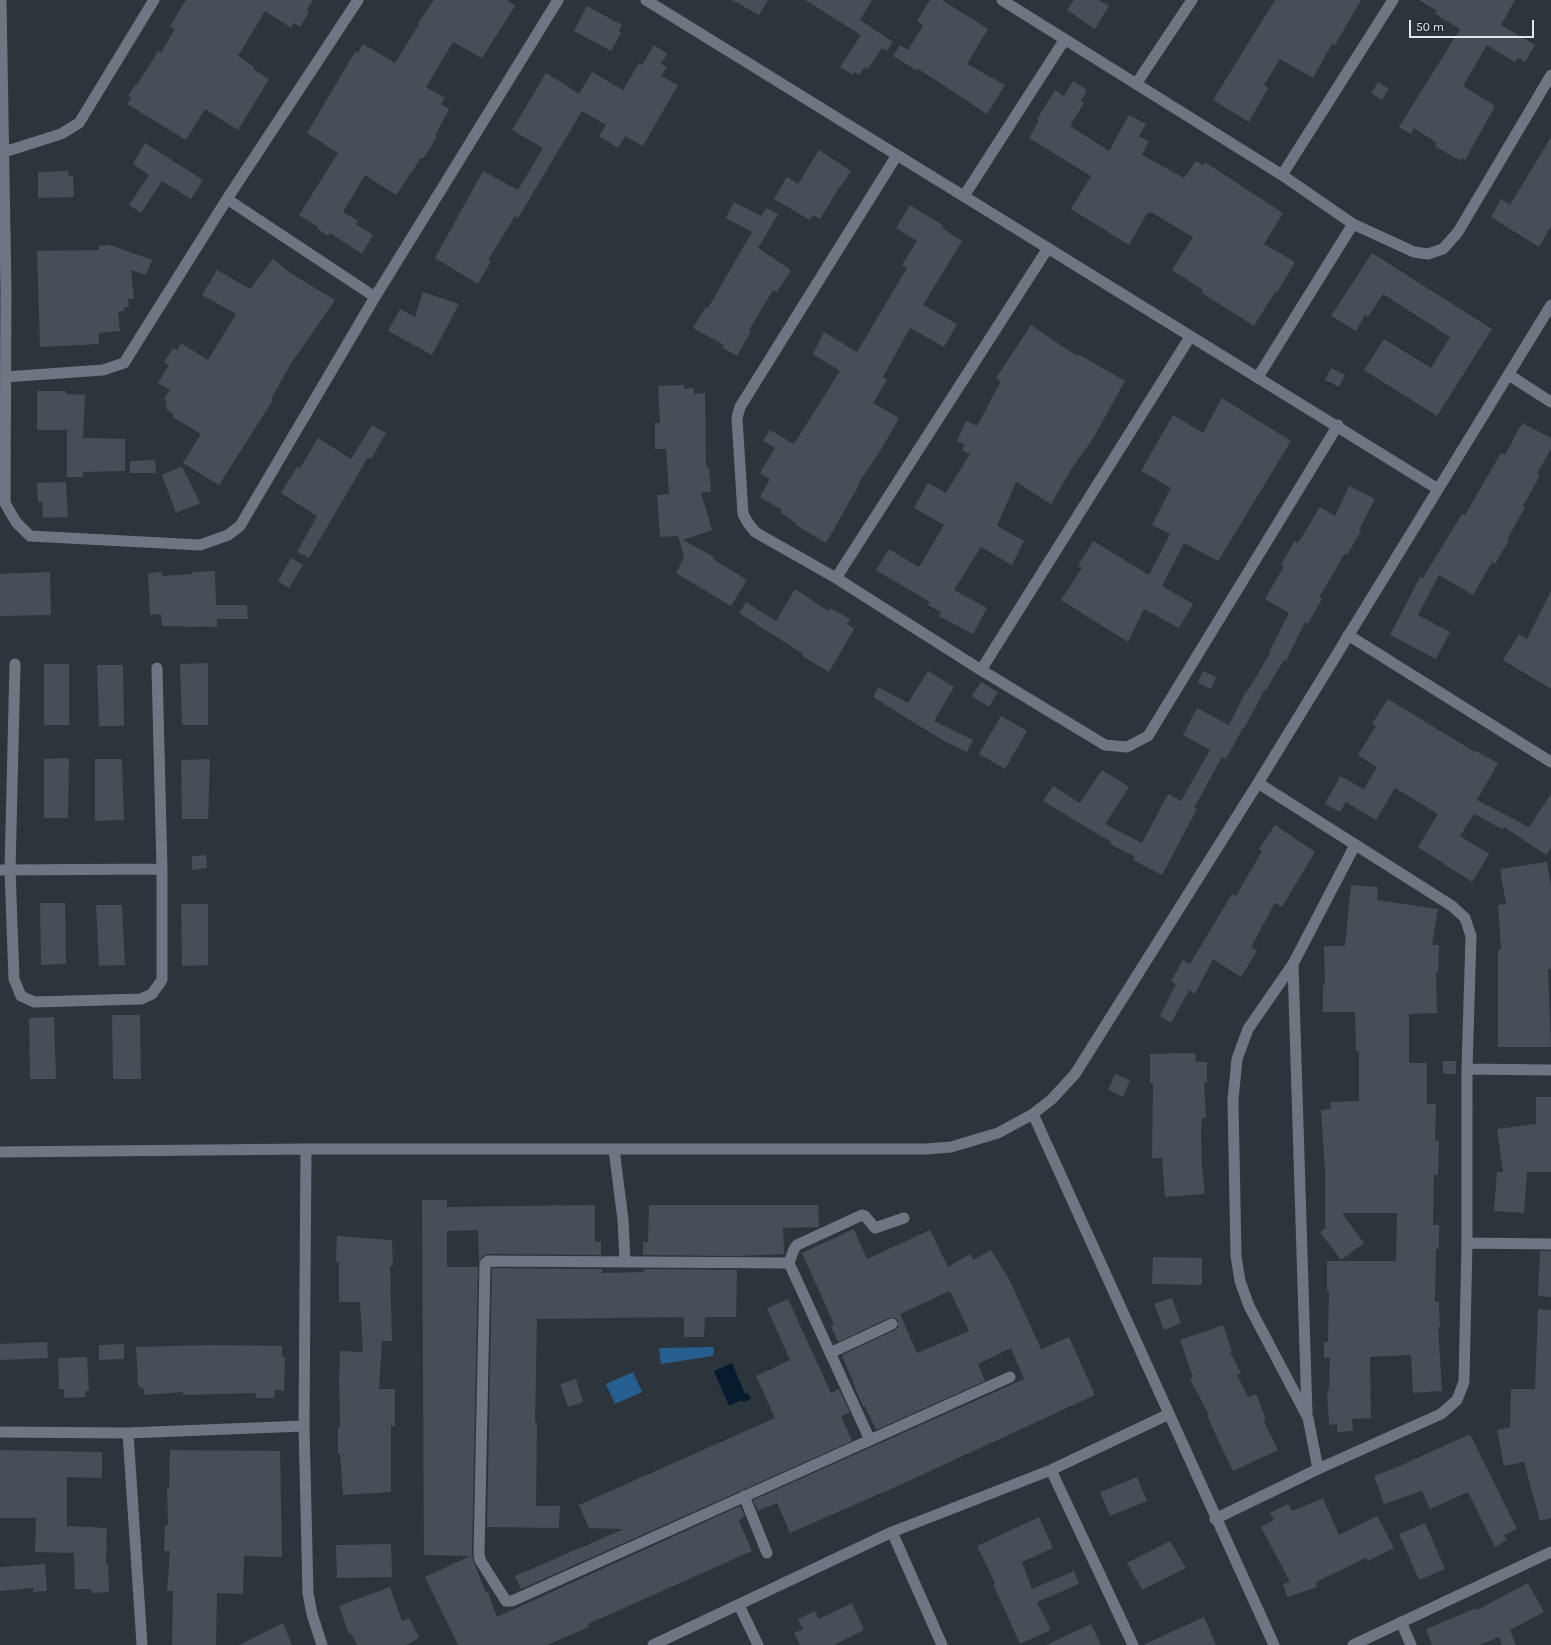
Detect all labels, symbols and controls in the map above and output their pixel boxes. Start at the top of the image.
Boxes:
scale bar [1411,12,1536,38]
text: 50 m [1416,20,1444,34]

